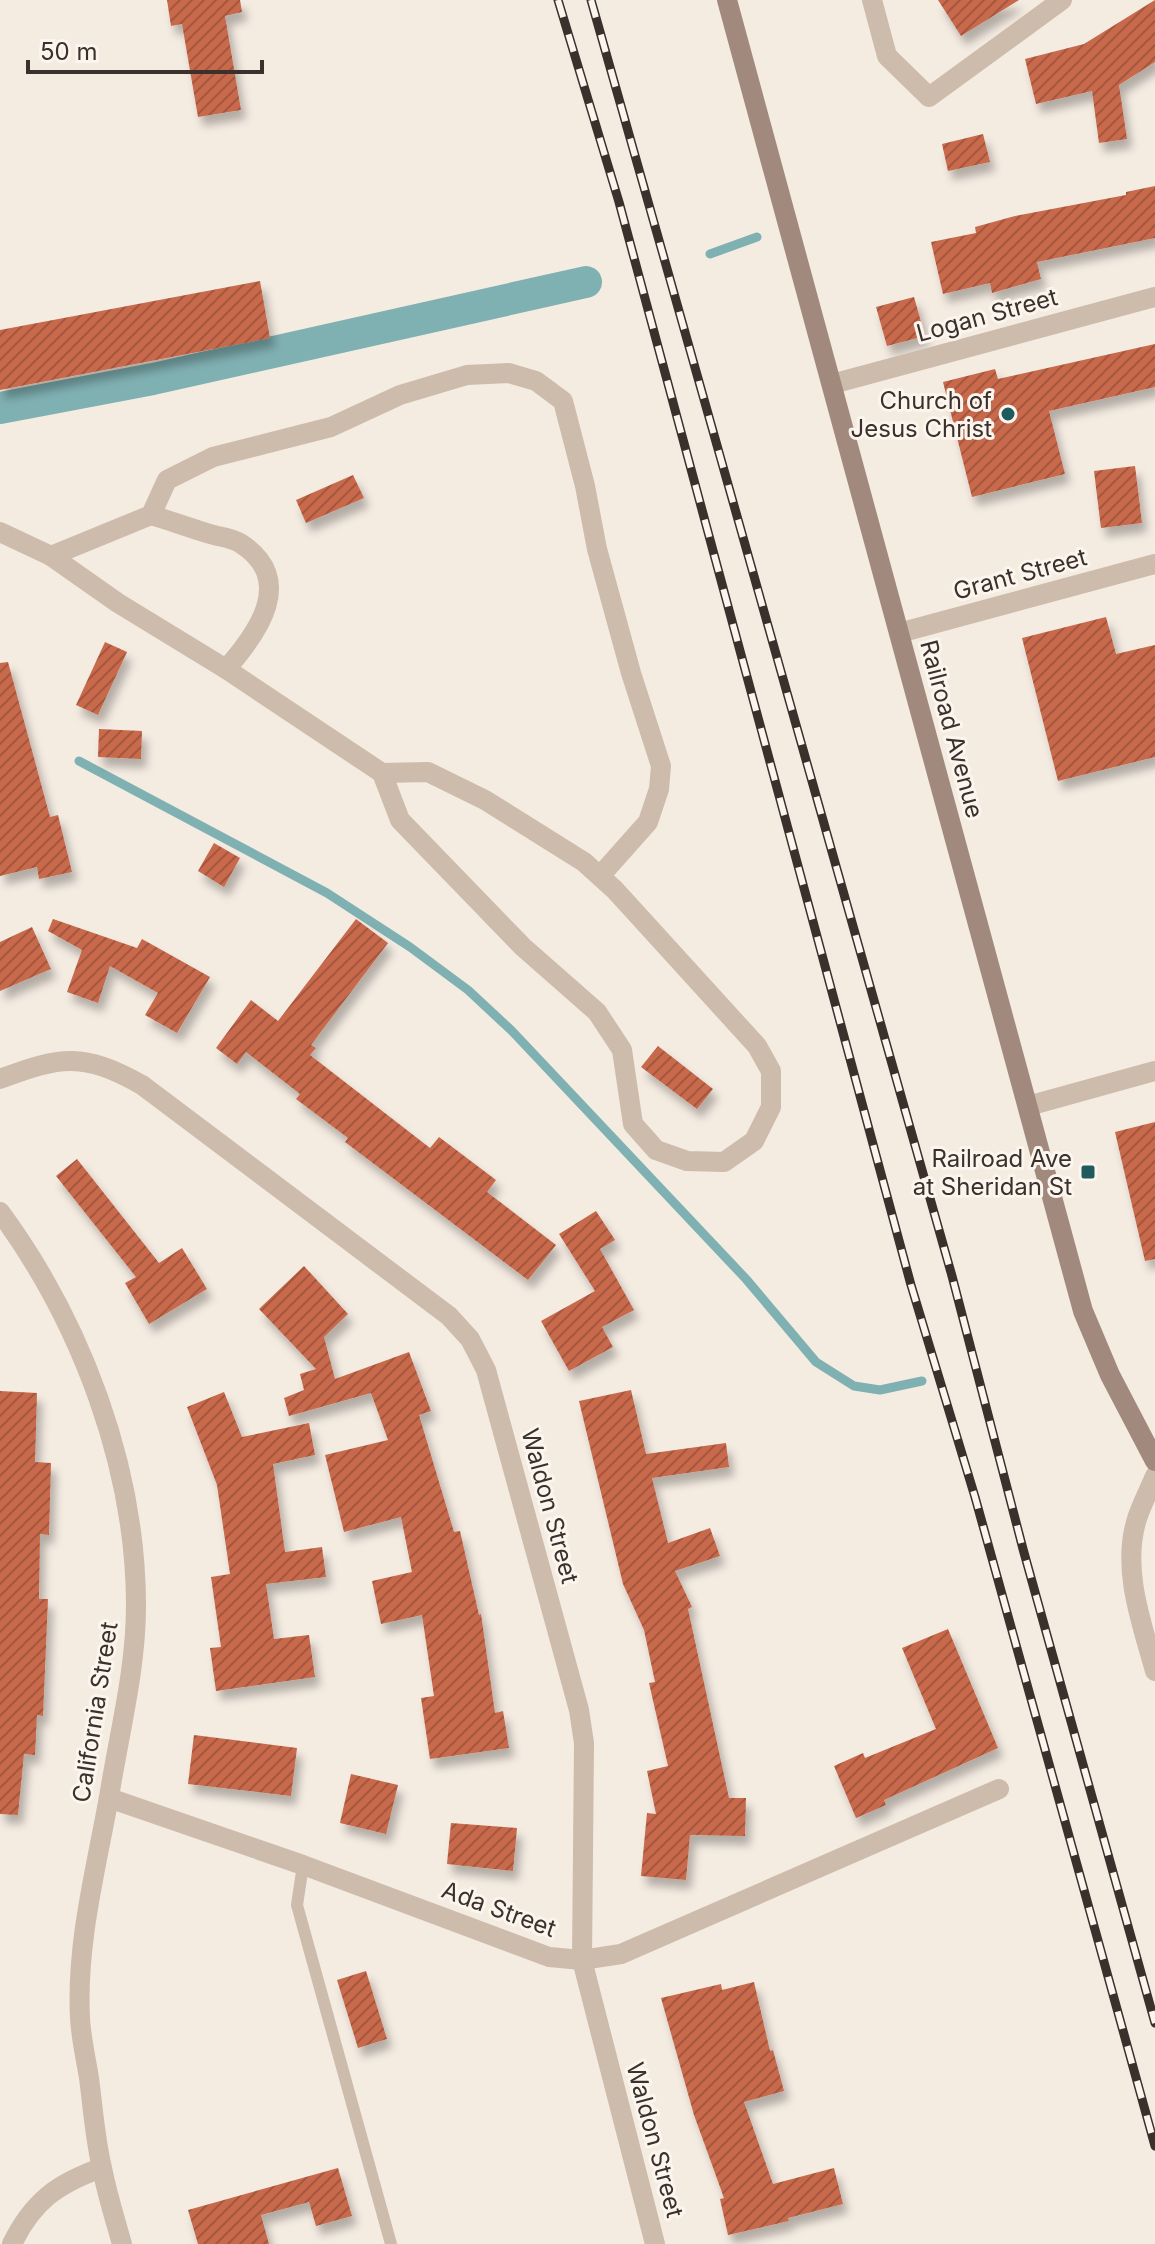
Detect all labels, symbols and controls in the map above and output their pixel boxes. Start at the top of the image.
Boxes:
scale bar [28,24,262,74]
text: 50 m [40,37,98,66]
street label: Logan Street [913,282,1061,348]
place label: Church of Jesus Christ [851,386,992,443]
marker: Church of Jesus Christ [999,405,1017,423]
street label: Grant Street [950,542,1090,606]
street label: Railroad Avenue [914,637,990,821]
place label: Railroad Ave at Sheridan St [913,1144,1072,1201]
marker: Railroad Ave at Sheridan St [1079,1163,1097,1181]
street label: Waldon Street [515,1425,585,1587]
street label: California Street [66,1619,124,1804]
street label: Ada Street [438,1875,560,1943]
street label: Waldon Street [620,2059,690,2221]

